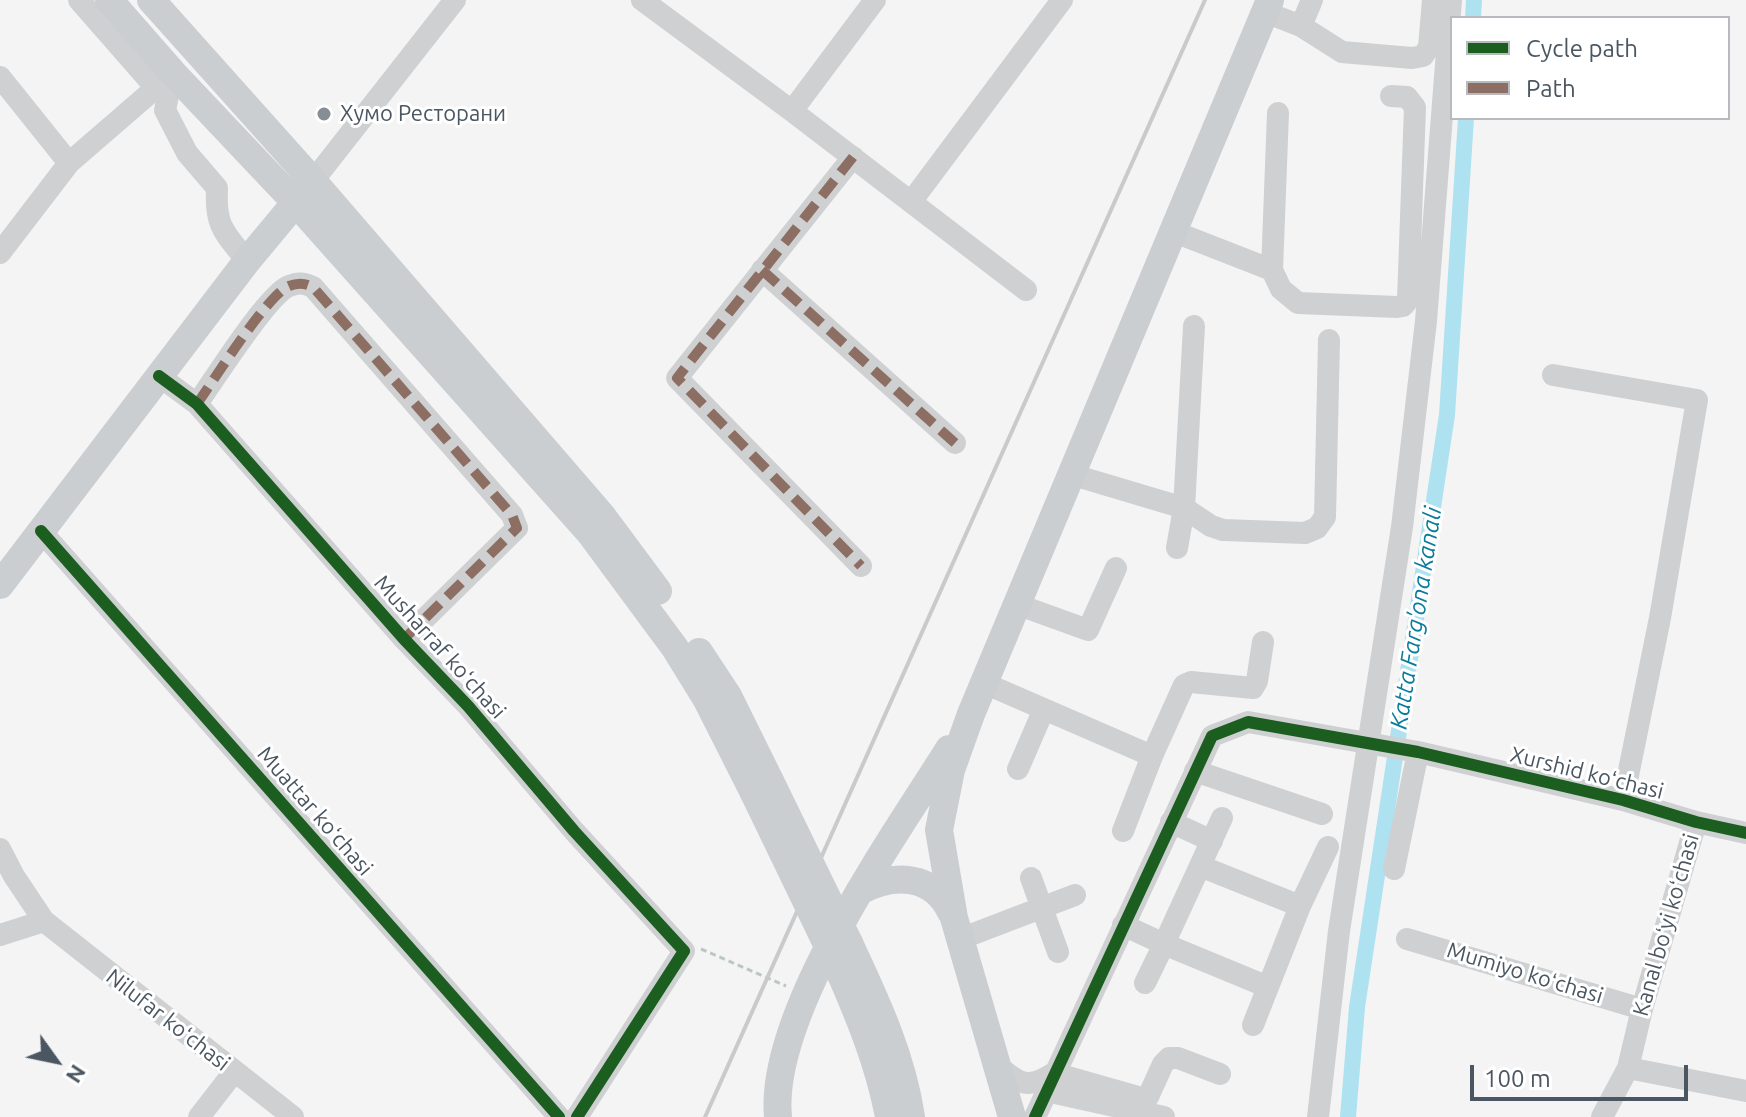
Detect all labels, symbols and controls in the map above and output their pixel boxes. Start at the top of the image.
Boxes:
legend [1450,16,1730,120]
text: Cycle path [1526,35,1638,62]
text: Path [1526,75,1576,102]
place label: Хумо Ресторани [340,101,506,127]
marker: Хумо Ресторани [315,105,333,123]
water label: Katta Farg'ona kanali [1384,505,1448,731]
street label: Musharraf koʻchasi [369,570,511,724]
street label: Muattar koʻchasi [252,741,378,881]
street label: Xurshid koʻchasi [1508,741,1666,805]
street label: Kanal boʻyi koʻchasi [1627,831,1705,1019]
street label: Mumiyo koʻchasi [1444,937,1606,1009]
street label: Nilufar koʻchasi [101,963,235,1077]
north arrow [16,1021,96,1101]
scale bar [1474,1049,1692,1099]
text: N [62,1061,92,1088]
text: 100 m [1484,1065,1551,1092]

